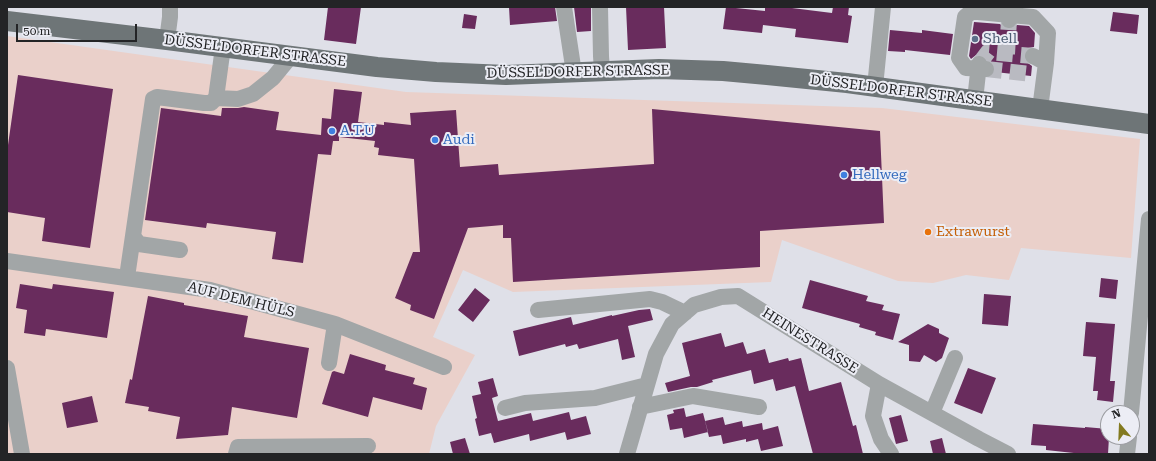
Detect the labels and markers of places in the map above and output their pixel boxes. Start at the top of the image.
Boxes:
place label: Shell [983,31,1017,47]
marker: Shell [970,34,980,44]
place label: A.T.U [340,123,375,139]
marker: A.T.U [327,126,337,136]
place label: Audi [443,132,475,148]
marker: Audi [430,135,440,145]
place label: Hellweg [852,167,907,183]
marker: Hellweg [839,170,849,180]
place label: Extrawurst [936,224,1010,240]
marker: Extrawurst [923,227,933,237]

